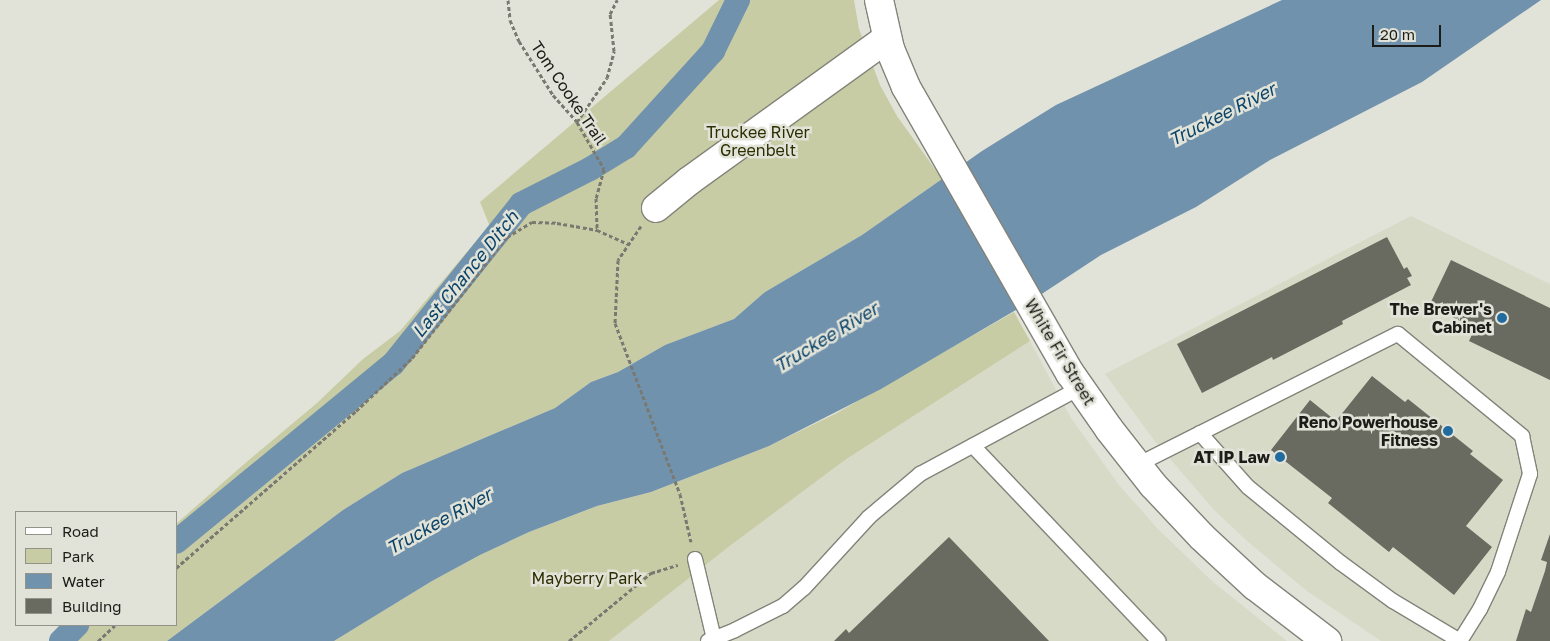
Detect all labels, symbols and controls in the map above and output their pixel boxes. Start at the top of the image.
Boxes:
scale bar [1375,15,1444,47]
text: 20 m [1380,25,1415,43]
street label: Tom Cooke Trail [527,37,611,149]
water label: Truckee River [1165,78,1279,150]
park label: Truckee River Greenbelt [706,122,810,160]
water label: Last Chance Ditch [407,206,523,342]
street label: White Fir Street [1021,295,1099,409]
water label: Truckee River [770,298,882,376]
place label: The Brewer's Cabinet [1390,299,1492,337]
marker: The Brewer's Cabinet [1496,312,1508,324]
place label: Reno Powerhouse Fitness [1298,412,1438,450]
marker: Reno Powerhouse Fitness [1442,425,1454,437]
place label: AT IP Law [1194,447,1270,467]
marker: AT IP Law [1274,451,1286,463]
water label: Truckee River [383,483,495,559]
legend [15,511,178,626]
text: Road [62,522,99,540]
text: Park [62,547,94,565]
park label: Mayberry Park [531,568,643,588]
text: Water [62,572,105,590]
text: Building [62,597,122,615]

